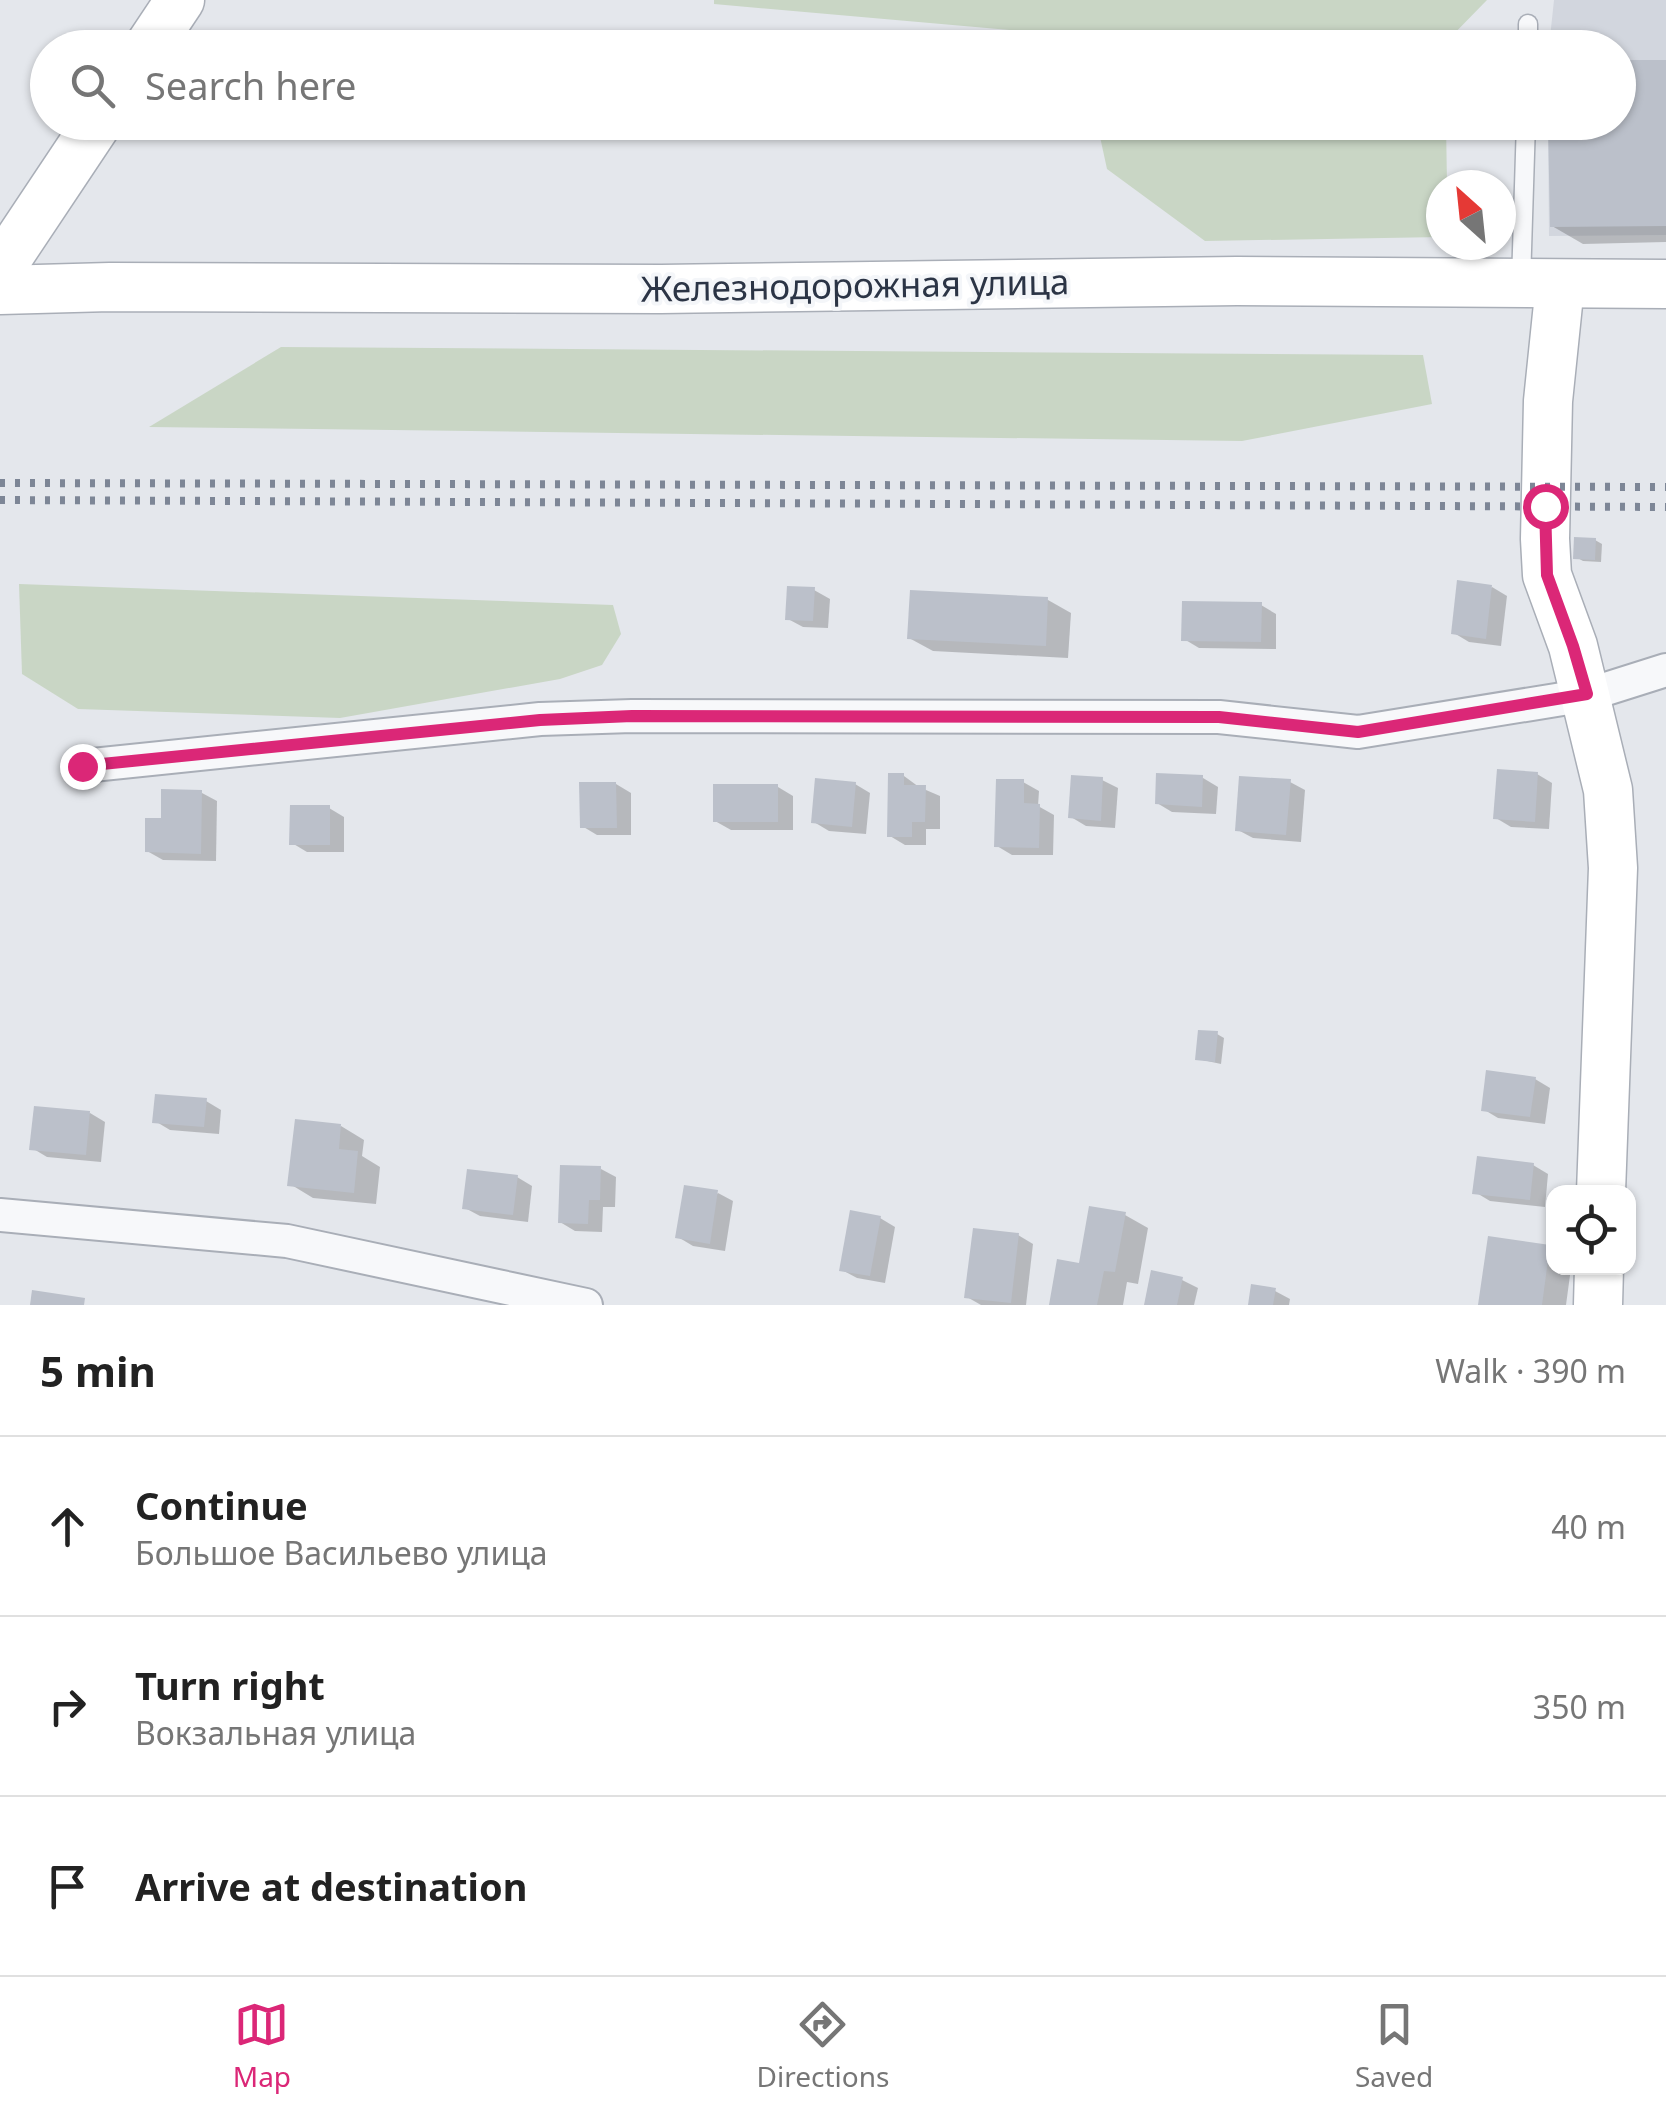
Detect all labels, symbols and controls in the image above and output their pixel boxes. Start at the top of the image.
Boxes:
search box [30,30,1636,140]
icon: search [65,58,120,113]
text: Search here [145,59,356,111]
north arrow [1426,170,1516,260]
street label: Железнодорожная улица [640,257,1070,312]
route start [1523,484,1569,530]
route end [60,744,106,790]
map controls [1546,1185,1636,1275]
button: locate [1546,1185,1636,1275]
text: 5 min [40,1342,156,1399]
text: Walk · 390 m [1435,1349,1626,1392]
text: Continue [135,1479,308,1531]
icon: ahead [40,1499,95,1554]
text: 40 m [1551,1505,1626,1548]
text: Большое Васильево улица [135,1531,548,1574]
text: Turn right [135,1659,325,1711]
icon: right [40,1679,95,1734]
text: 350 m [1533,1685,1626,1728]
text: Вокзальная улица [135,1711,416,1754]
icon: arrive [40,1859,95,1914]
text: Arrive at destination [135,1860,527,1912]
tab: Map [233,1997,291,2095]
tab: Directions [757,1997,889,2095]
tab: Saved [1355,1997,1433,2095]

